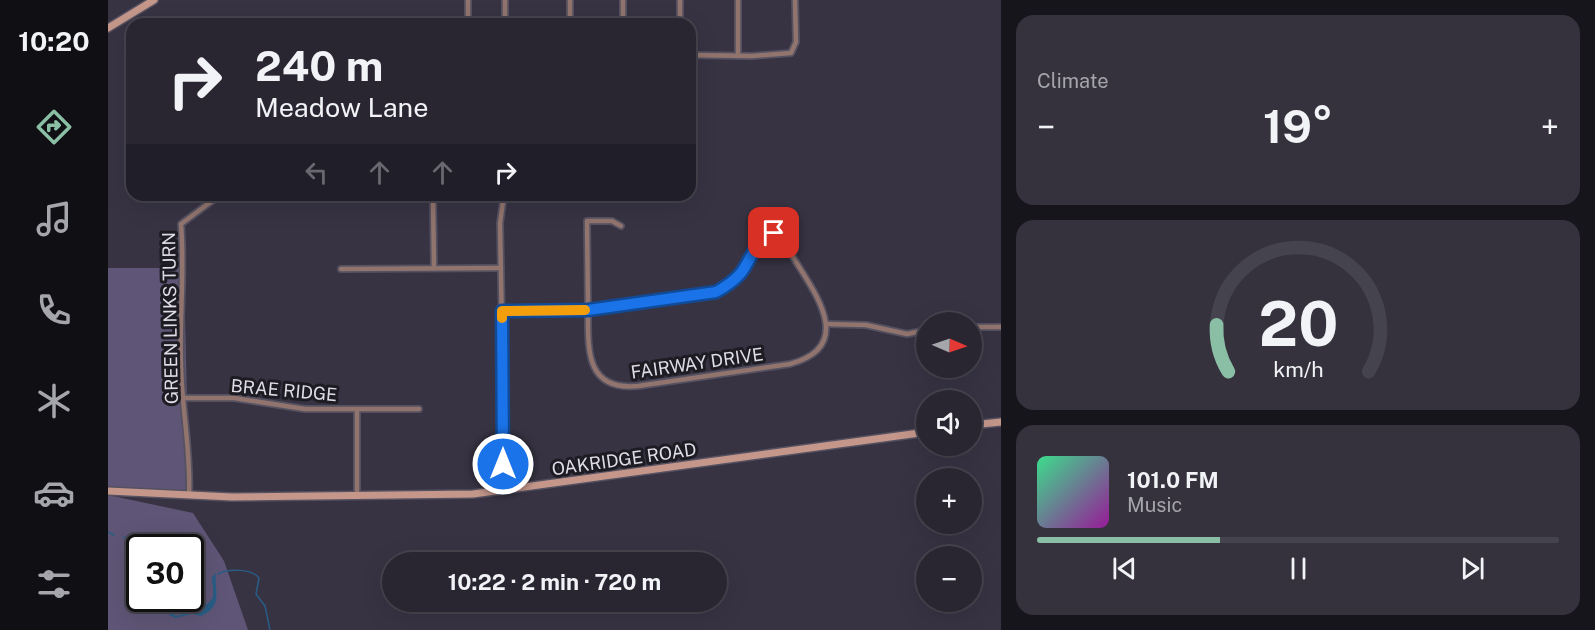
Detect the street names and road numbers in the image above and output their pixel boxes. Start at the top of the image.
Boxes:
street label: GREEN LINKS TURN [158,232,182,404]
street label: FAIRWAY DRIVE [629,343,765,383]
street label: BRAE RIDGE [230,375,338,405]
street label: OAKRIDGE ROAD [550,438,698,480]

